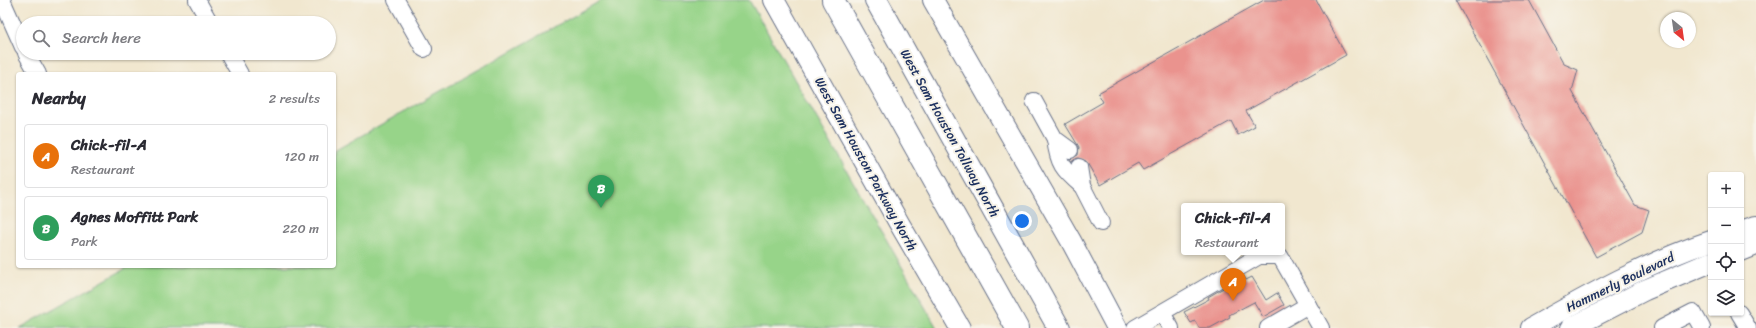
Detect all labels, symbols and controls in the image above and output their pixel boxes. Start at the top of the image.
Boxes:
north arrow [1660,12,1696,48]
search box [16,16,336,60]
text: Search here [62,25,141,51]
icon: search [30,27,52,49]
street label: West Sam Houston Tollway North [894,44,1006,222]
street label: West Sam Houston Parkway North [808,73,924,256]
text: Nearby [32,83,86,113]
text: 2 results [269,87,320,110]
text: Chick-fil-A [71,132,147,158]
text: A [42,145,50,168]
text: 120 m [284,145,319,168]
text: Restaurant [71,158,135,181]
map controls [1708,172,1744,316]
button: + [1708,172,1744,208]
pin: B [588,175,614,208]
popup [1181,203,1285,255]
text: Agnes Moffitt Park [71,204,198,230]
text: Chick-fil-A [1195,205,1271,231]
button: − [1708,208,1744,244]
your location [1012,211,1032,231]
text: B [42,217,50,240]
text: 220 m [282,217,319,240]
text: Park [71,230,98,253]
text: Restaurant [1195,231,1259,254]
button: locate [1708,244,1744,280]
street label: Hammerly Boulevard [1562,245,1679,318]
pin: A [1220,268,1246,301]
button: layers [1708,280,1744,316]

